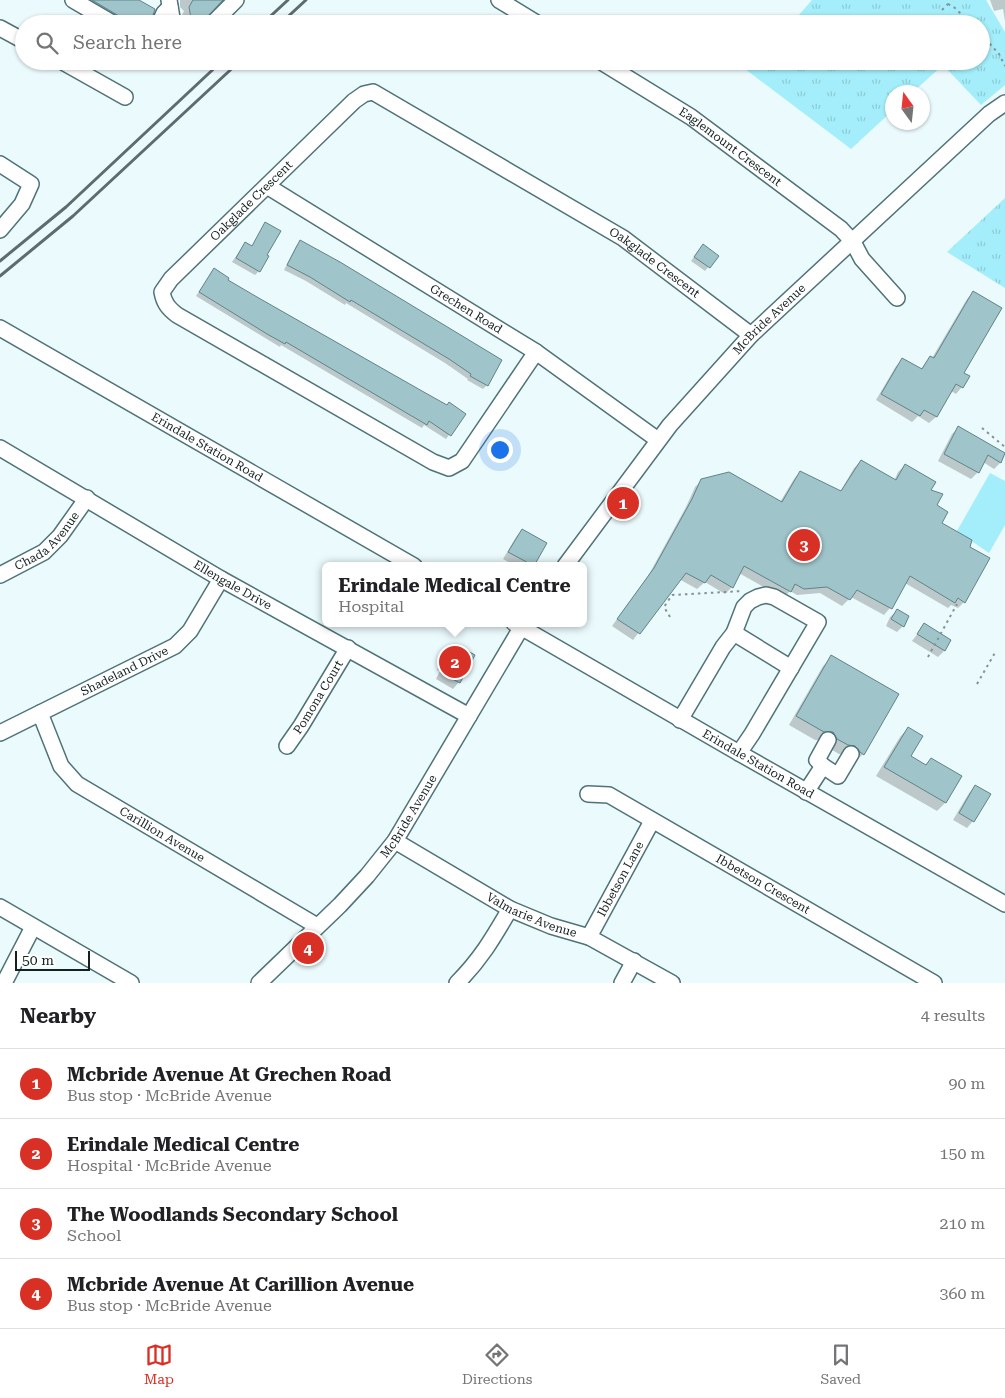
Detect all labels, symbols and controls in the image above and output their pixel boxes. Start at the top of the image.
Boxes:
search box [15,15,990,70]
icon: search [33,29,61,57]
text: Search here [73,31,182,54]
north arrow [885,85,930,130]
street label: Eaglemount Crescent [676,104,785,189]
street label: Oakglade Crescent [207,157,296,244]
street label: Oakglade Crescent [607,225,703,301]
street label: Grechen Road [427,281,505,337]
street label: McBride Avenue [730,281,809,357]
street label: Erindale Station Road [149,410,266,485]
your location [487,437,513,463]
pin: 1 [607,484,639,522]
street label: Chada Avenue [12,509,82,573]
pin: 3 [788,526,820,564]
street label: Ellengale Drive [191,557,274,613]
popup [322,562,587,627]
text: Erindale Medical Centre [338,574,571,597]
text: Hospital [338,597,404,616]
street label: Shadeland Drive [78,643,171,699]
pin: 2 [439,643,471,681]
street label: Pomona Court [291,657,346,737]
street label: Erindale Station Road [700,726,817,801]
street label: McBride Avenue [377,772,440,861]
street label: Carillion Avenue [117,804,208,865]
street label: Ibbetson Lane [594,839,647,919]
street label: Ibbetson Crescent [714,851,813,917]
street label: Valmarie Avenue [484,890,579,940]
pin: 4 [292,929,324,967]
scale bar [15,948,90,971]
text: 50 m [22,952,54,968]
text: Nearby [20,1004,96,1028]
text: 4 results [921,1006,985,1025]
text: Mcbride Avenue At Grechen Road [67,1063,391,1086]
text: 1 [32,1074,40,1093]
text: 90 m [948,1074,985,1093]
text: Bus stop · McBride Avenue [67,1086,272,1105]
text: Erindale Medical Centre [67,1133,299,1156]
text: 2 [32,1144,40,1163]
text: 150 m [939,1144,985,1163]
text: Hospital · McBride Avenue [67,1156,272,1175]
text: The Woodlands Secondary School [67,1203,398,1226]
text: 3 [32,1214,40,1233]
text: 210 m [939,1214,985,1233]
text: School [67,1226,121,1245]
text: Mcbride Avenue At Carillion Avenue [67,1273,414,1296]
text: 4 [32,1284,40,1303]
text: 360 m [939,1284,985,1303]
text: Bus stop · McBride Avenue [67,1296,272,1315]
tab: Map [144,1341,174,1387]
tab: Directions [462,1341,532,1387]
tab: Saved [820,1341,861,1387]

